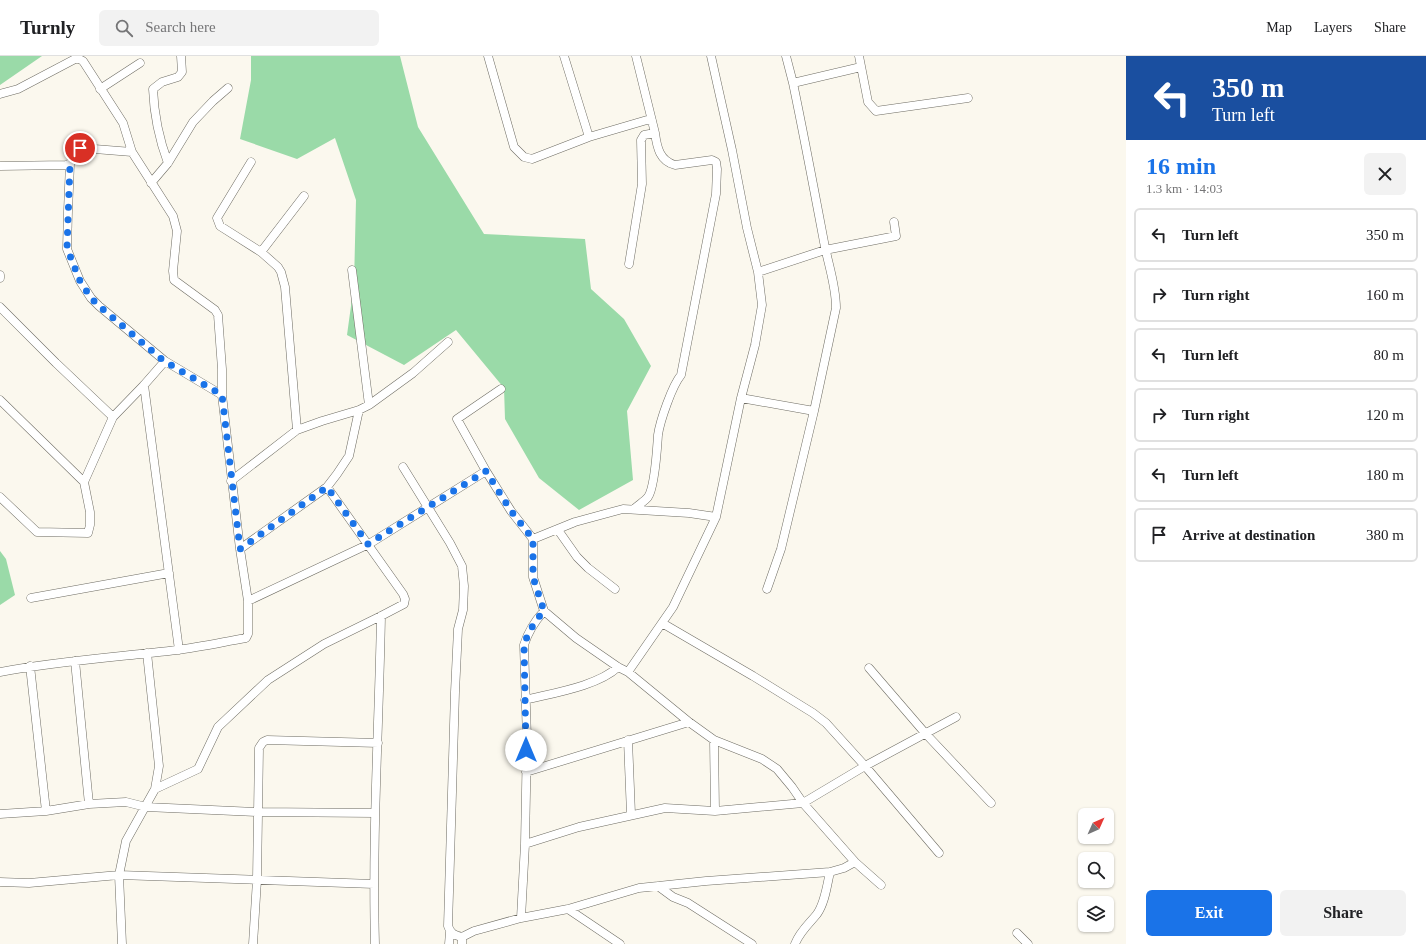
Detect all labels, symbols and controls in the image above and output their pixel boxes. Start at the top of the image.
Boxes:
search box [99,10,379,46]
text: Turnly [20,17,75,38]
icon: search [113,17,135,39]
text: Search here [145,19,216,35]
text: Map [1266,20,1292,35]
text: Layers [1314,20,1352,35]
text: Share [1374,20,1406,35]
icon: left [1146,72,1198,124]
text: 350 m [1212,72,1284,103]
text: Turn left [1212,105,1275,125]
pin [63,131,97,165]
icon: arrive [69,137,91,159]
text: 16 min [1146,153,1216,179]
button: close [1364,153,1406,195]
text: 1.3 km · 14:03 [1146,181,1223,196]
icon: left [1148,224,1170,246]
text: Turn left [1182,227,1239,243]
text: 350 m [1366,227,1404,243]
icon: right [1148,284,1170,306]
text: Turn right [1182,287,1249,303]
text: 160 m [1366,287,1404,303]
icon: left [1148,344,1170,366]
text: Turn left [1182,347,1239,363]
text: 80 m [1374,347,1404,363]
icon: right [1148,404,1170,426]
text: Turn right [1182,407,1249,423]
text: 120 m [1366,407,1404,423]
icon: left [1148,464,1170,486]
text: Turn left [1182,467,1239,483]
text: 180 m [1366,467,1404,483]
icon: arrive [1148,524,1170,546]
text: Arrive at destination [1182,527,1315,543]
text: 380 m [1366,527,1404,543]
position arrow [505,729,547,771]
north arrow [1078,808,1114,844]
map controls [1078,808,1114,932]
button: search [1078,852,1114,888]
button: Exit [1146,890,1272,936]
button: Share [1280,890,1406,936]
button: layers [1078,896,1114,932]

